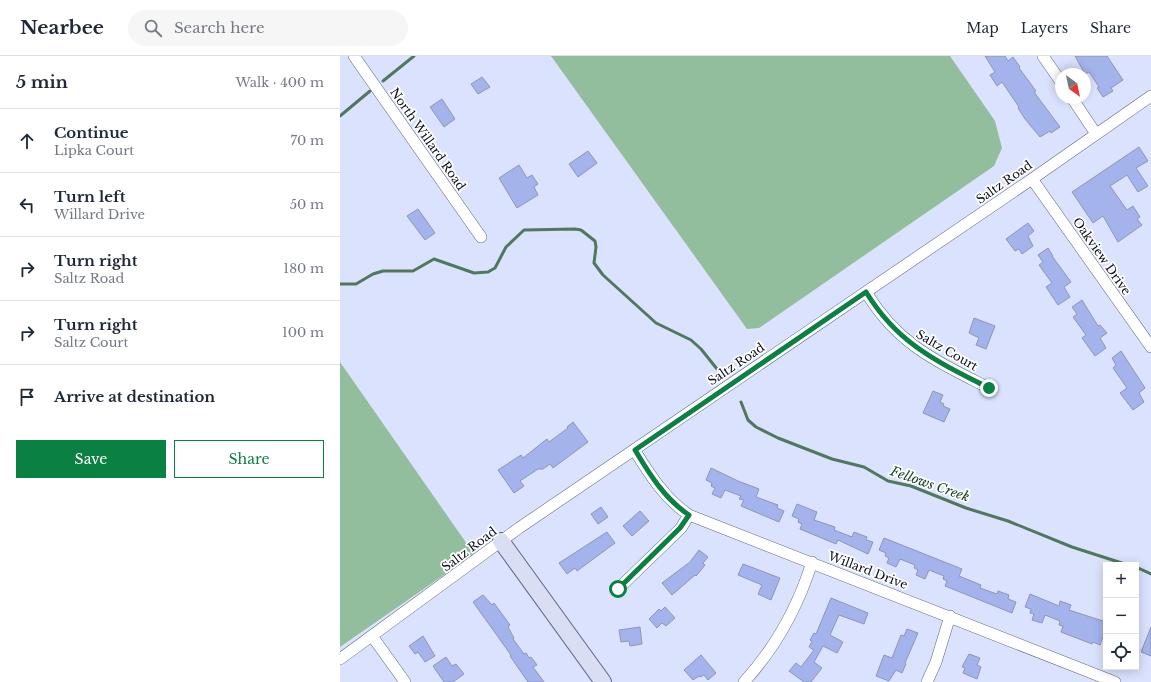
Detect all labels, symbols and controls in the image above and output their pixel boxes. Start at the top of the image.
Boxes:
search box [128,10,408,46]
text: Nearbee [20,16,104,39]
icon: search [142,17,164,39]
text: Search here [174,18,265,37]
text: Map [966,19,999,37]
text: Layers [1021,19,1068,37]
text: Share [1090,19,1131,37]
north arrow [1055,68,1091,104]
text: 5 min [16,72,68,93]
text: Walk · 400 m [236,74,324,91]
street label: North Willard Road [387,85,469,193]
text: Continue [54,123,129,142]
icon: ahead [16,130,38,152]
text: 70 m [291,132,324,149]
text: Lipka Court [54,142,134,159]
street label: Saltz Road [973,157,1035,207]
text: Turn left [54,187,125,206]
icon: left [16,194,38,216]
text: 50 m [290,196,324,213]
text: Willard Drive [54,206,145,223]
street label: Oakview Drive [1070,214,1134,298]
text: Turn right [54,251,137,270]
icon: right [16,258,38,280]
text: 180 m [283,260,324,277]
text: Saltz Road [54,270,124,287]
text: Turn right [54,315,137,334]
icon: right [16,322,38,344]
text: 100 m [282,324,324,341]
street label: Saltz Court [913,326,981,374]
text: Saltz Court [54,334,128,351]
street label: Saltz Road [705,340,767,388]
route end [980,379,998,397]
icon: arrive [16,386,38,408]
text: Arrive at destination [54,387,215,406]
button: Save [16,440,166,478]
button: Share [174,440,324,478]
water label: Fellows Creek [887,462,972,506]
street label: Saltz Road [439,523,499,575]
street label: Willard Drive [825,548,910,592]
map controls [1103,562,1139,670]
button: + [1103,562,1139,598]
route start [609,580,627,598]
button: − [1103,598,1139,634]
button: locate [1103,634,1139,670]

